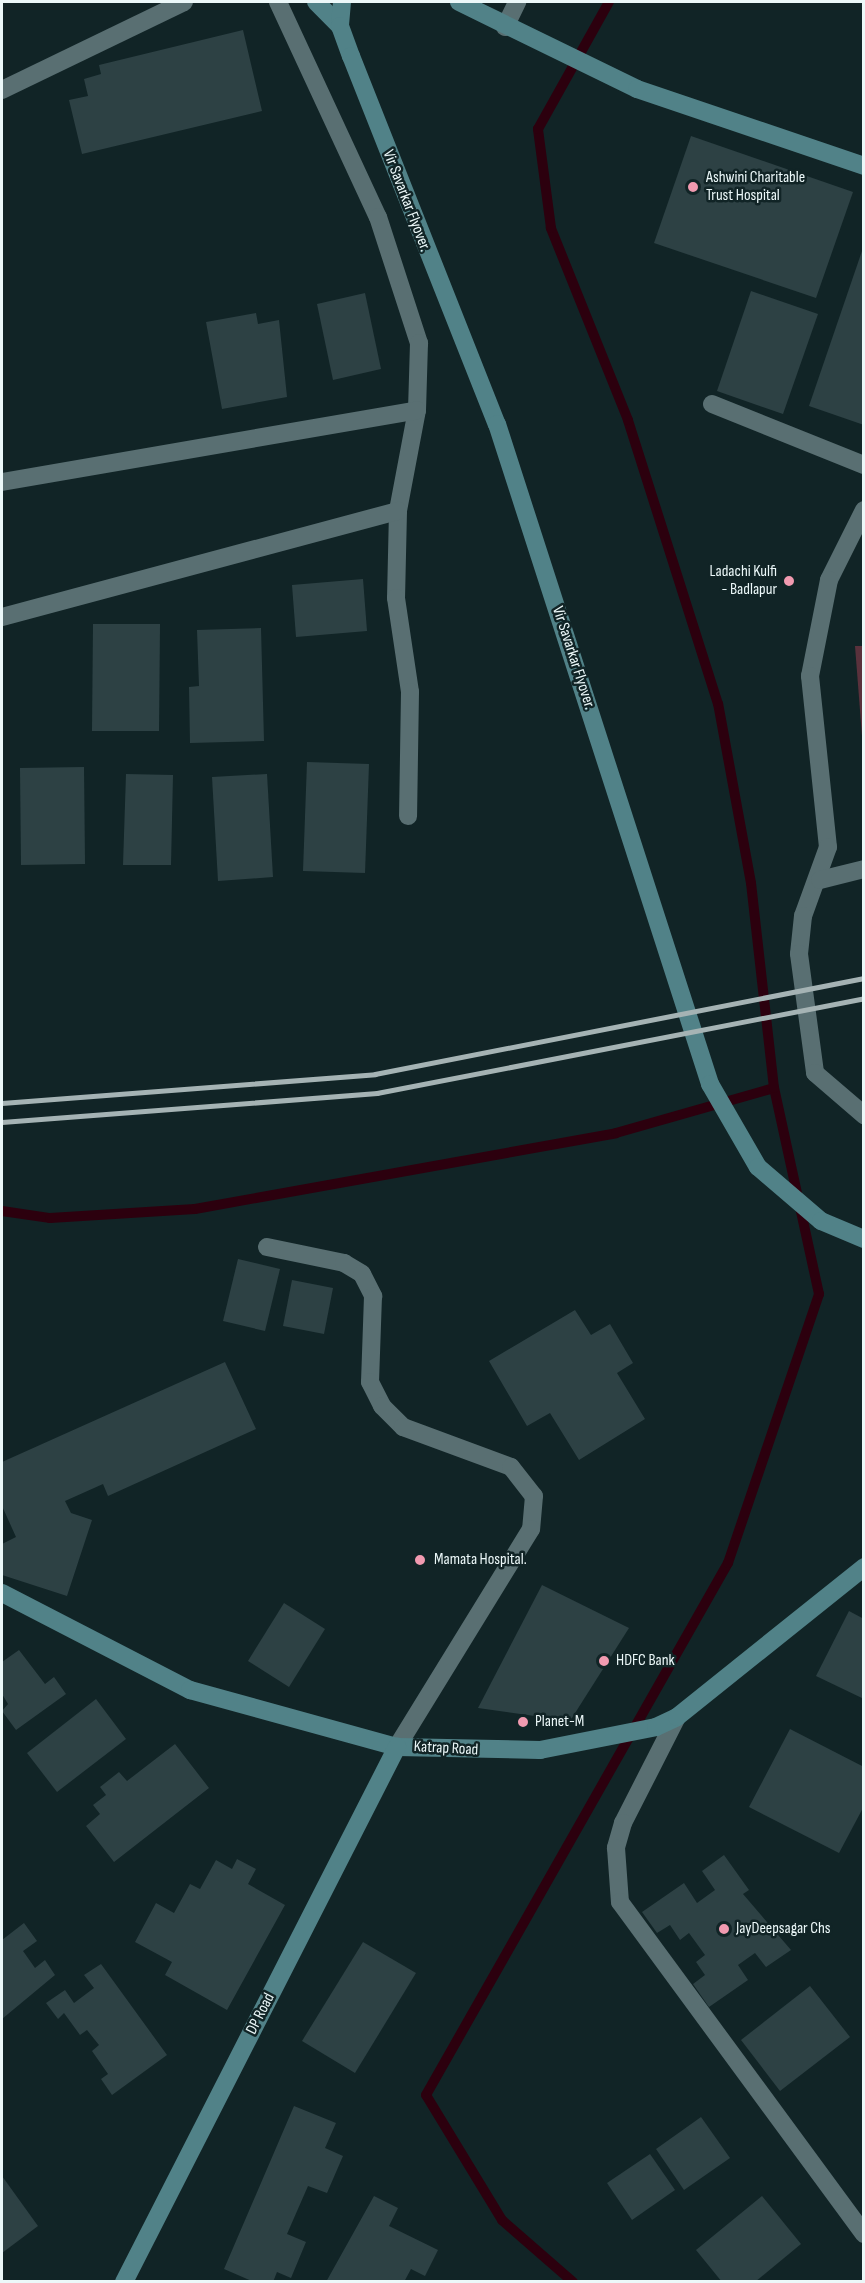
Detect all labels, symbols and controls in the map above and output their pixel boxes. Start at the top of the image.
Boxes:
street label: Vir Savarkar Flyover. [378,148,434,254]
place label: Ashwini Charitable Trust Hospital [706,168,805,206]
marker: Ashwini Charitable Trust Hospital [684,178,702,196]
place label: Ladachi Kulfi - Badlapur [710,562,777,600]
marker: Ladachi Kulfi - Badlapur [782,574,796,588]
street label: Vir Savarkar Flyover. [547,604,599,712]
place label: Mamata Hospital. [434,1550,527,1570]
marker: Mamata Hospital. [411,1551,429,1569]
place label: HDFC Bank [616,1651,675,1671]
marker: HDFC Bank [597,1654,611,1668]
place label: Planet-M [535,1712,584,1732]
marker: Planet-M [516,1715,530,1729]
street label: Katrap Road [413,1738,479,1760]
place label: JayDeepsagar Chs [736,1919,831,1939]
marker: JayDeepsagar Chs [717,1922,731,1936]
street label: DP Road [242,1990,280,2038]

